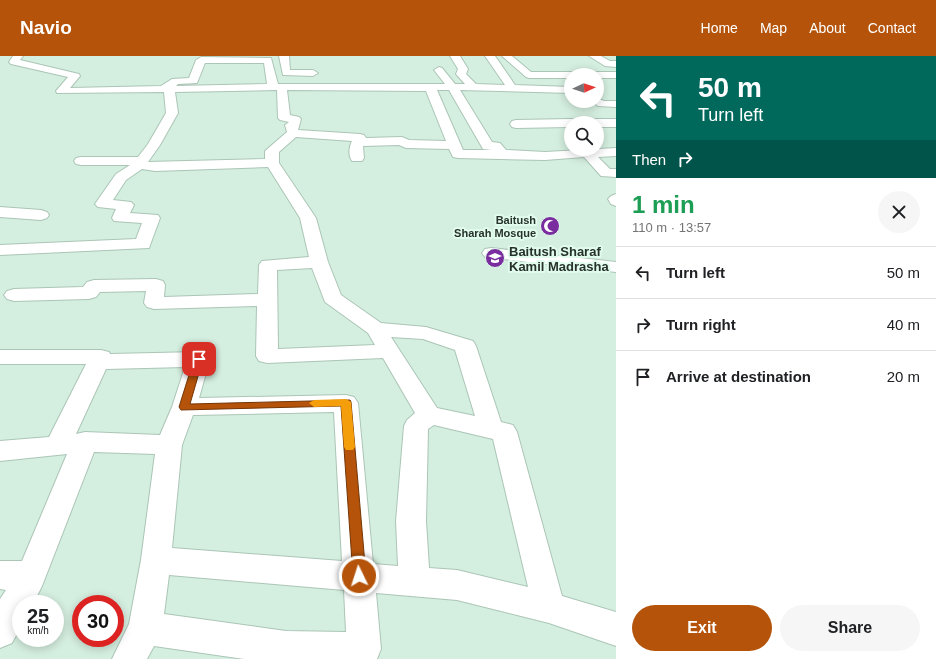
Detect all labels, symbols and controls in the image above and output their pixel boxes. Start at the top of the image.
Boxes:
text: Navio [20,17,72,38]
text: Home [701,20,738,36]
text: Map [760,20,787,36]
text: About [809,20,846,36]
text: Contact [868,20,916,36]
north arrow [564,68,604,108]
map controls [564,68,604,156]
icon: left [632,72,684,124]
text: 50 m [698,72,762,103]
text: Turn left [698,105,763,125]
button: search [564,116,604,156]
icon: right [674,148,696,170]
text: Then [632,151,666,168]
text: 1 min [632,191,695,218]
button: close [878,191,920,233]
place label: Baitush Sharah Mosque [454,214,536,239]
mosque icon: Baitush Sharah Mosque [539,215,561,237]
text: 110 m · 13:57 [632,220,711,235]
place label: Baitush Sharaf Kamil Madrasha [509,244,609,274]
school or university icon: Baitush Sharaf Kamil Madrasha [484,247,506,269]
icon: left [632,262,654,284]
text: Turn left [666,264,725,281]
text: 50 m [887,264,920,281]
icon: right [632,314,654,336]
text: Turn right [666,316,736,333]
text: 40 m [887,316,920,333]
pin [182,342,216,376]
icon: arrive [188,348,210,370]
icon: arrive [632,366,654,388]
text: Arrive at destination [666,368,811,385]
text: 20 m [887,368,920,385]
position arrow [338,555,380,597]
speed limit sign: 30 [72,595,124,647]
text: 25 [27,605,49,627]
button: Exit [632,605,772,651]
button: Share [780,605,920,651]
text: km/h [27,625,49,636]

